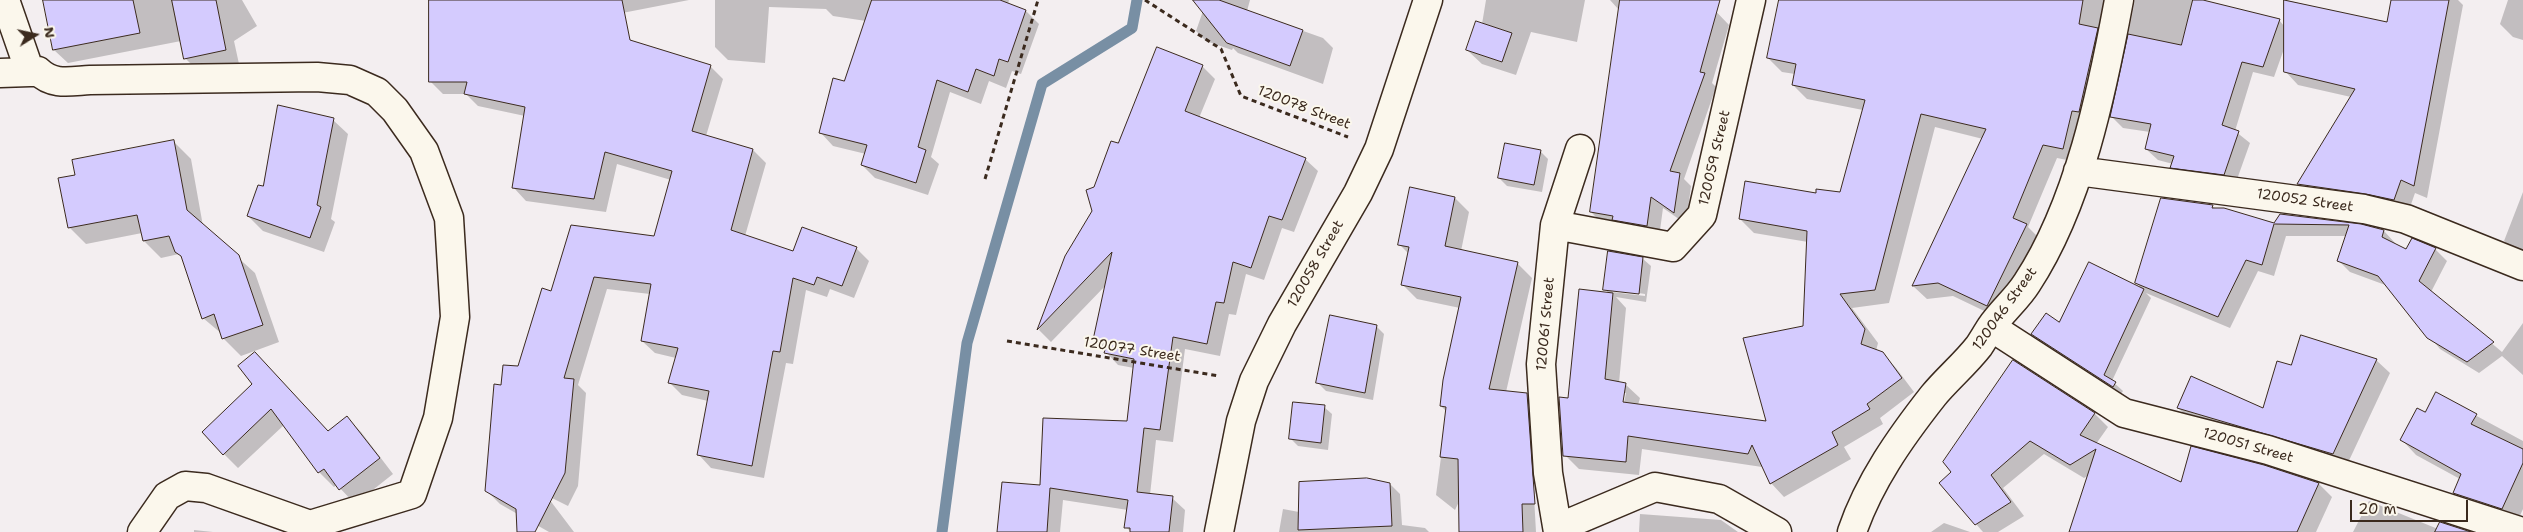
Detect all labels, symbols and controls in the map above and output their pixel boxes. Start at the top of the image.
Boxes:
north arrow [10,10,60,60]
text: N [40,25,60,39]
street label: 120078 Street [1255,83,1353,133]
street label: 120059 Street [1696,109,1734,207]
street label: 120052 Street [2256,186,2354,216]
street label: 120058 Street [1284,217,1348,311]
street label: 120046 Street [1969,264,2041,354]
street label: 120061 Street [1534,276,1558,372]
street label: 120077 Street [1082,334,1182,366]
street label: 120051 Street [2201,425,2295,467]
scale bar [2353,490,2470,522]
text: 20 m [2358,499,2397,519]

